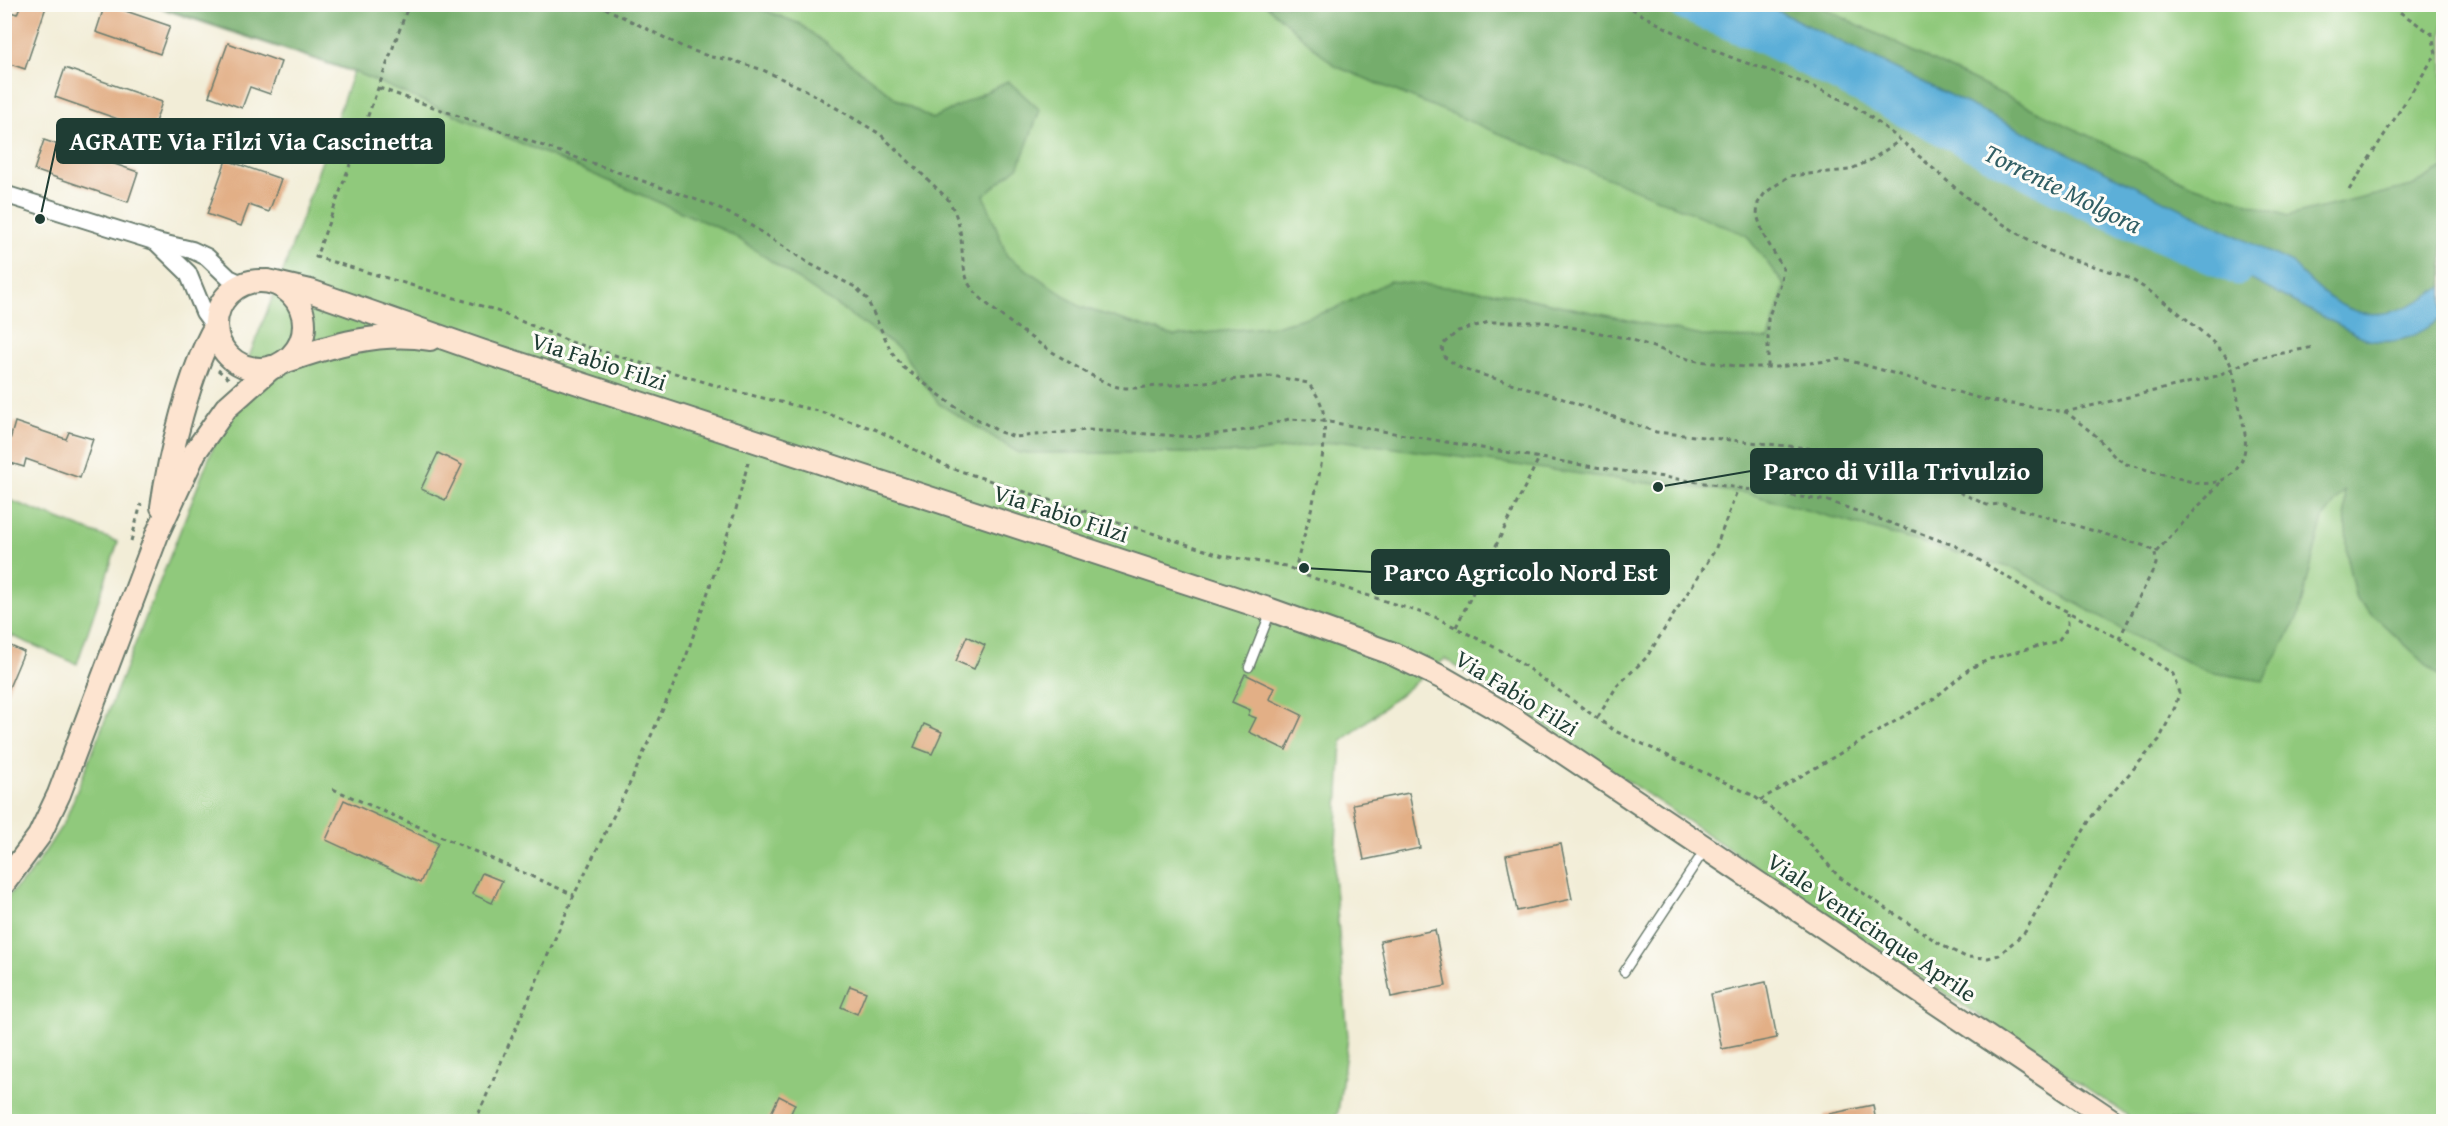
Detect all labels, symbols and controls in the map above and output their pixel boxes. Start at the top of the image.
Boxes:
callout: AGRATE Via Filzi Via Cascinetta [57,119,444,163]
text: AGRATE Via Filzi Via Cascinetta [69,121,433,160]
water label: Torrente Molgora [1977,133,2149,243]
street label: Via Fabio Filzi [527,323,671,399]
callout: Parco di Villa Trivulzio [1751,449,2042,493]
text: Parco di Villa Trivulzio [1764,451,2031,490]
street label: Via Fabio Filzi [989,475,1133,551]
callout: Parco Agricolo Nord Est [1372,550,1669,594]
text: Parco Agricolo Nord Est [1384,552,1658,591]
street label: Via Fabio Filzi [1448,641,1586,745]
street label: Viale Venticinque Aprile [1760,844,1984,1010]

